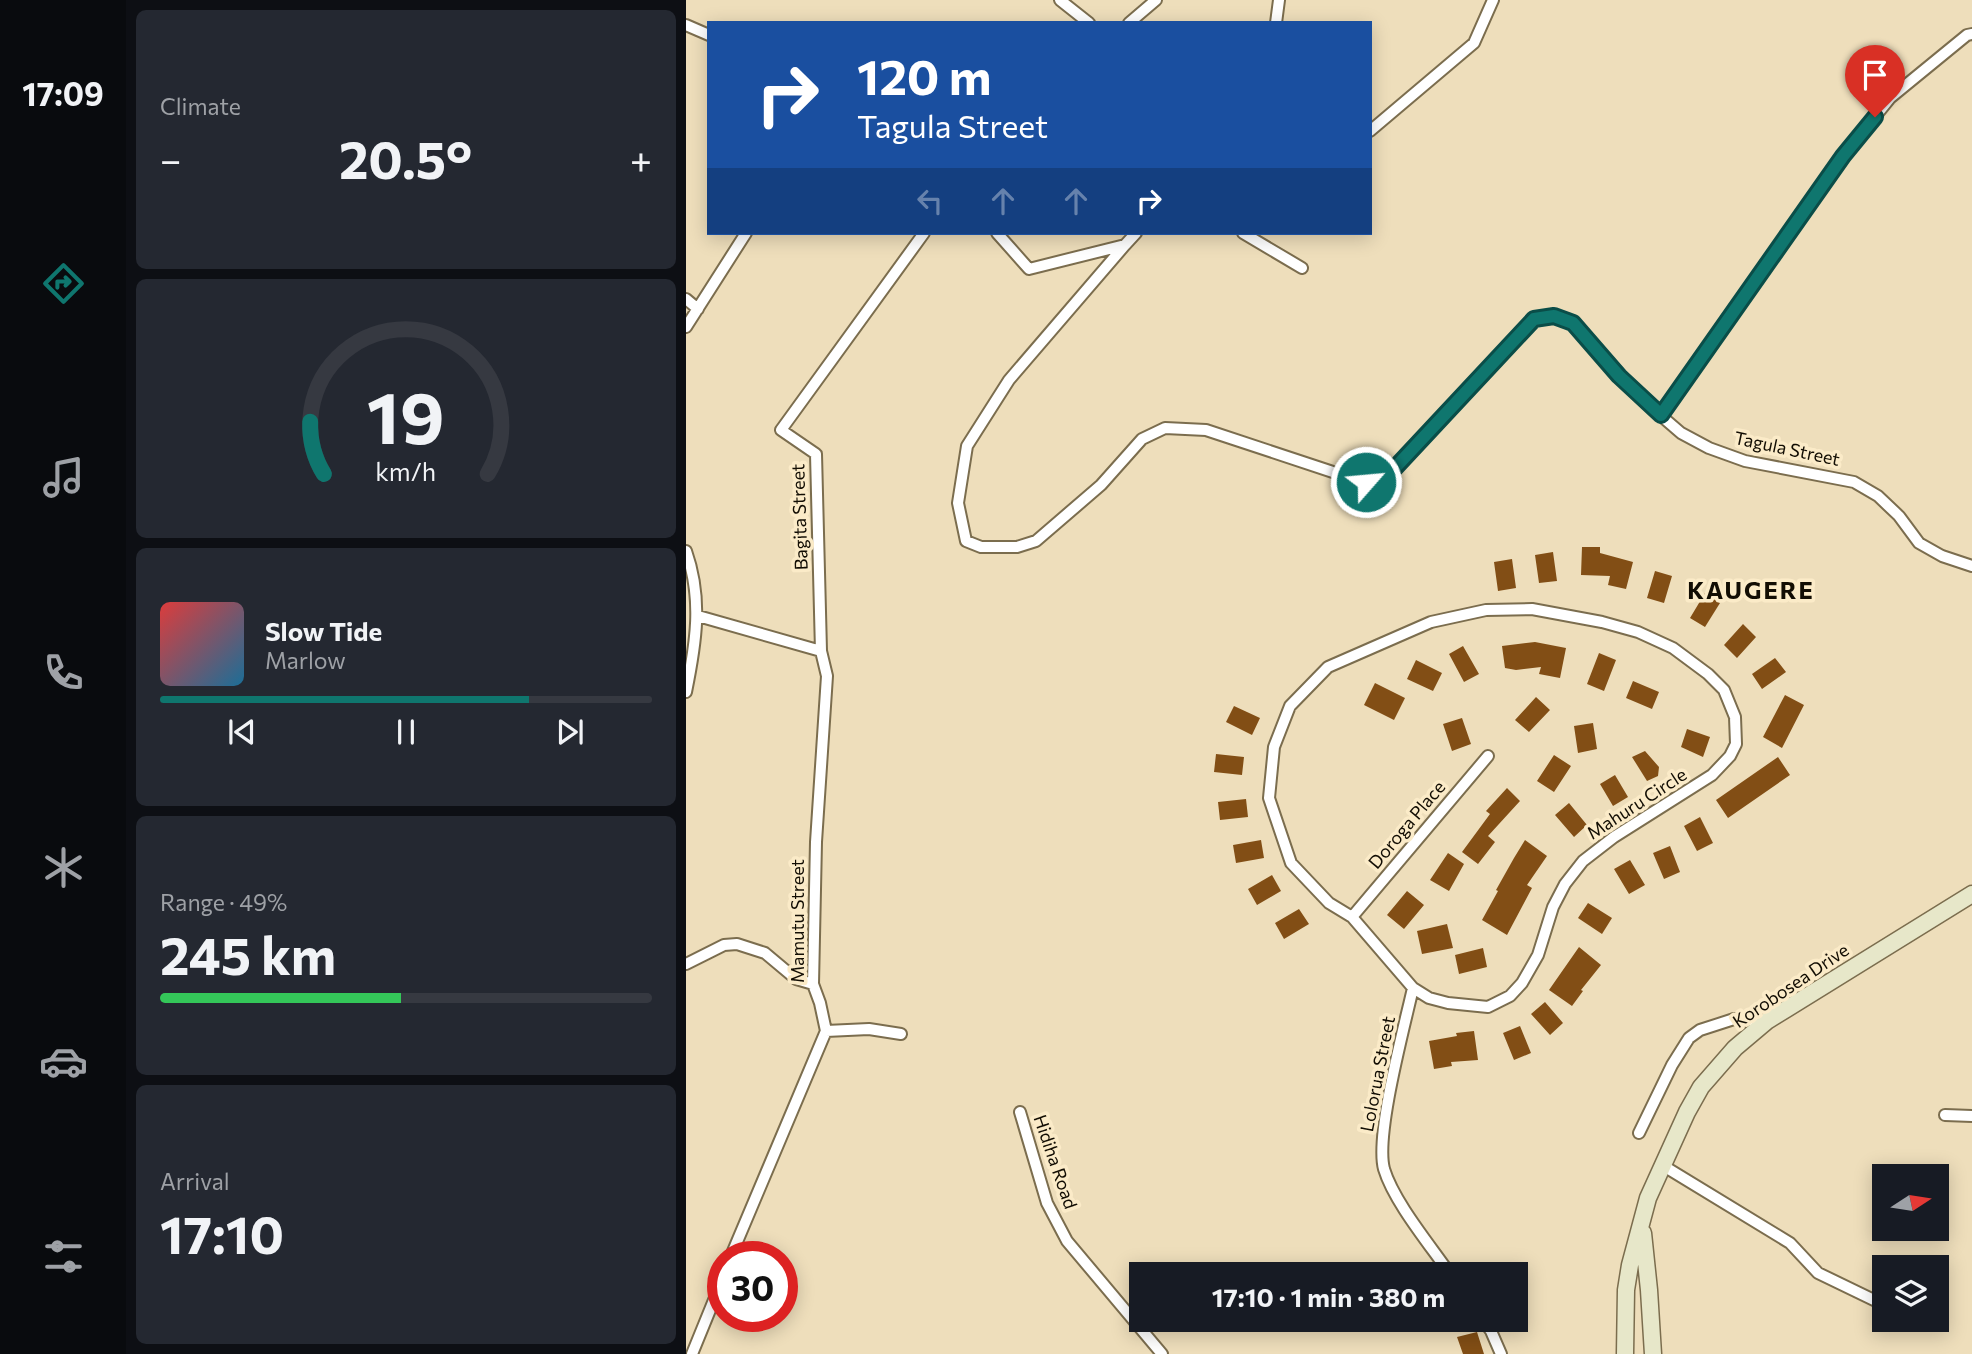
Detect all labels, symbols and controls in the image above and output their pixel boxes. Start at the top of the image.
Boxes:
text: 120 m [857,45,991,105]
pin [1845,45,1905,117]
icon: right [742,49,833,140]
icon: arrive [1856,56,1894,94]
text: 17:09 [22,73,104,113]
text: Climate [160,92,241,120]
text: Tagula Street [857,105,1048,145]
text: 20.5° [339,126,472,190]
text: − [160,135,182,182]
text: + [630,135,652,182]
icon: left [911,182,949,220]
icon: ahead [984,182,1022,220]
icon: ahead [1057,182,1095,220]
icon: right [1130,182,1168,220]
icon: directions [39,259,88,308]
text: 19 [367,371,445,460]
street label: Tagula Street [1732,426,1842,470]
position arrow [1329,445,1403,519]
icon: music [39,453,88,502]
text: km/h [376,456,436,486]
street label: Bagita Street [786,463,812,571]
district label: KAUGERE [1687,575,1815,604]
text: Slow Tide [265,615,382,646]
text: Marlow [265,646,346,674]
icon: phone [39,648,88,697]
icon: previous [223,713,261,751]
icon: pause [387,713,425,751]
icon: next [551,713,589,751]
street label: Mahuru Circle [1583,763,1690,844]
street label: Doroga Place [1363,776,1449,873]
icon: climate [39,843,88,892]
street label: Mamutu Street [786,859,808,983]
text: Range · 49% [160,888,287,916]
text: 245 km [160,922,336,986]
street label: Korobosea Drive [1728,938,1853,1032]
street label: Lolorua Street [1355,1014,1399,1134]
icon: car [39,1037,88,1086]
street label: Hidiha Road [1030,1112,1082,1212]
north arrow [1872,1164,1950,1241]
map controls [1872,1164,1949,1332]
text: Arrival [160,1167,230,1195]
text: 17:10 [160,1201,284,1265]
icon: filters [39,1232,88,1281]
speed limit sign: 30 [707,1241,798,1332]
button: layers [1872,1255,1949,1332]
text: 17:10 · 1 min · 380 m [1212,1281,1445,1312]

